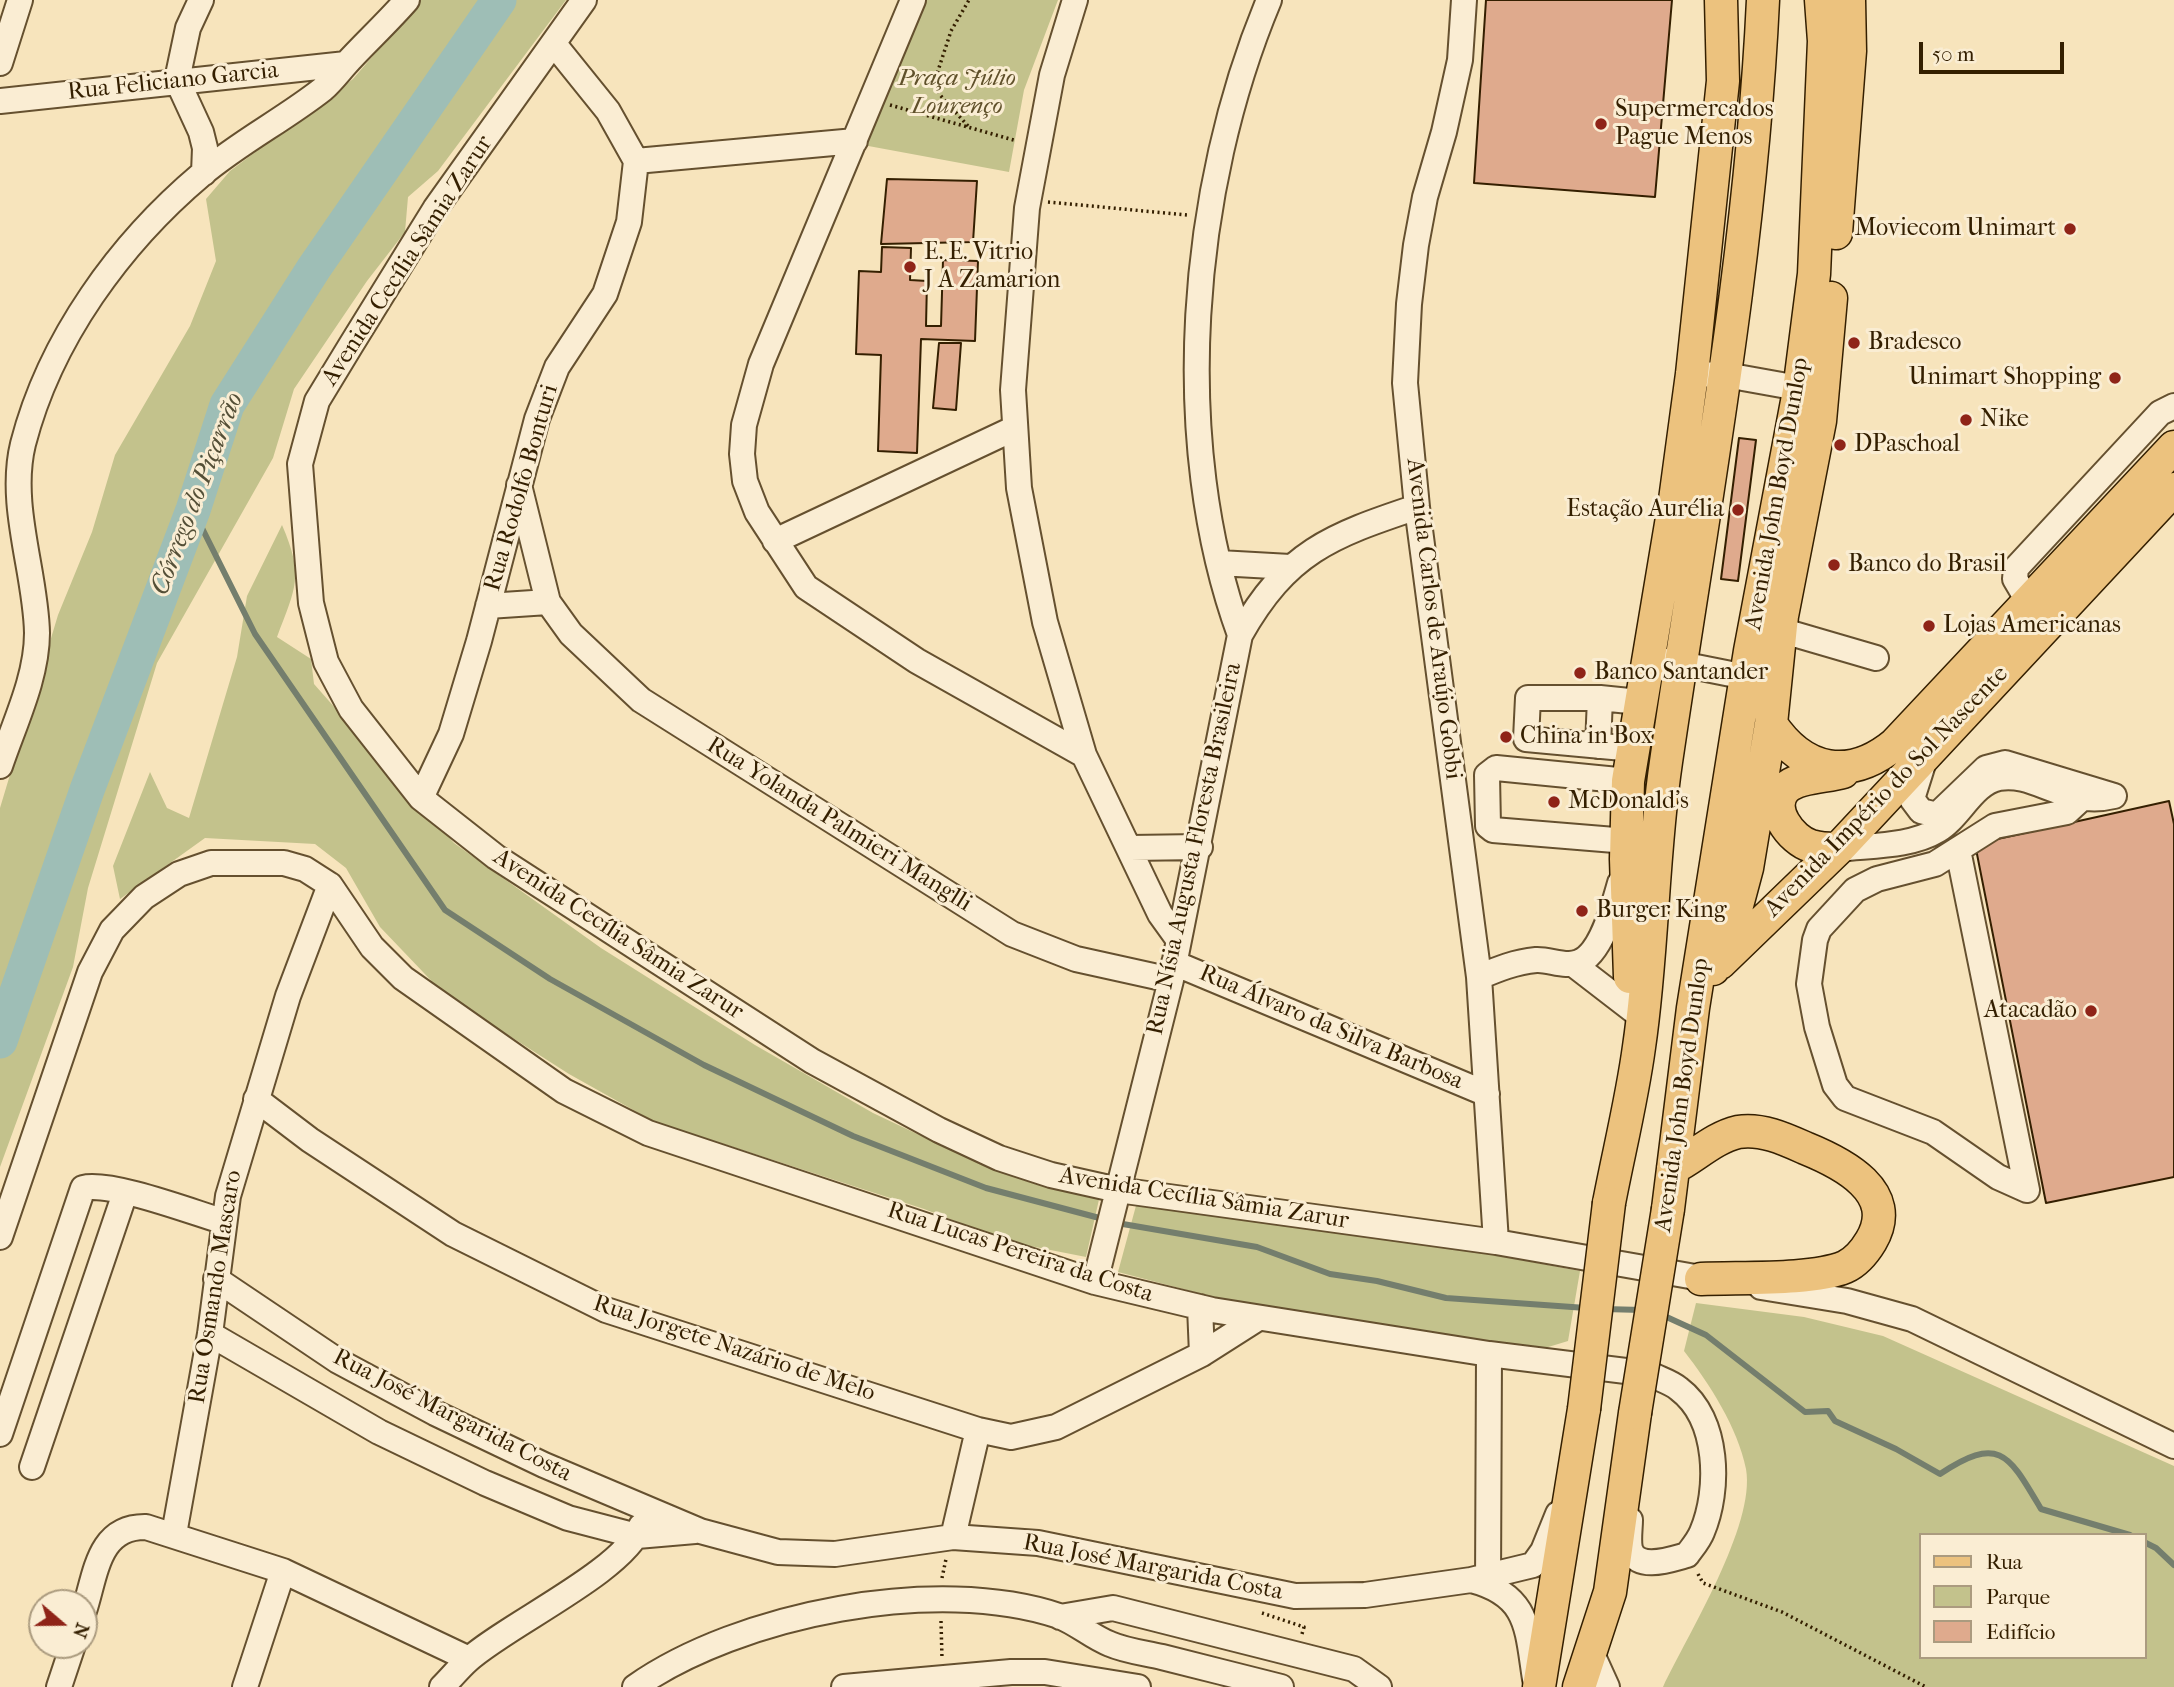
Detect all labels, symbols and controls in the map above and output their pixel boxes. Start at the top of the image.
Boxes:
scale bar [1922,28,2067,72]
text: 50 m [1932,42,1975,66]
street label: Rua Feliciano Garcia [66,57,280,107]
park label: Praça Júlio Lourenço [898,65,1016,121]
place label: Supermercados Pague Menos [1615,96,1774,152]
marker: Supermercados Pague Menos [1593,116,1609,132]
street label: Avenida Cecília Sâmia Zarur [316,131,500,391]
place label: Moviecom Unimart [1854,215,2056,243]
marker: Moviecom Unimart [2062,221,2078,237]
place label: E. E. Vitrio J A Zamarion [924,239,1060,295]
marker: E. E. Vitrio J A Zamarion [902,259,918,275]
place label: Bradesco [1868,329,1961,357]
marker: Bradesco [1846,335,1862,351]
street label: Avenida John Boyd Dunlop [1740,355,1816,633]
place label: Unimart Shopping [1909,364,2101,392]
marker: Unimart Shopping [2107,370,2123,386]
street label: Rua Rodolfo Bonturi [479,381,565,595]
water label: Córrego do Piçarrão [145,388,251,600]
place label: Nike [1980,406,2029,434]
marker: Nike [1958,412,1974,428]
place label: DPaschoal [1854,431,1960,459]
marker: DPaschoal [1832,437,1848,453]
street label: Avenida Carlos de Araújo Gobbi [1399,457,1467,781]
place label: Estação Aurélia [1566,496,1724,524]
marker: Estação Aurélia [1730,502,1746,518]
place label: Banco do Brasil [1848,551,2006,579]
marker: Banco do Brasil [1826,557,1842,573]
place label: Lojas Americanas [1943,612,2121,640]
marker: Lojas Americanas [1921,618,1937,634]
place label: Banco Santander [1594,659,1768,687]
street label: Rua Nísia Augusta Floresta Brasileira [1141,660,1249,1038]
street label: Avenida Império do Sol Nascente [1759,660,2015,924]
marker: Banco Santander [1572,665,1588,681]
place label: China in Box [1520,723,1653,751]
marker: China in Box [1498,729,1514,745]
street label: Rua Yolanda Palmieri Manglli [701,731,977,919]
place label: McDonald's [1568,788,1689,816]
marker: McDonald's [1546,794,1562,810]
street label: Avenida Cecília Sâmia Zarur [488,843,748,1027]
place label: Burger King [1596,897,1727,925]
marker: Burger King [1574,903,1590,919]
street label: Avenida John Boyd Dunlop [1650,956,1716,1234]
street label: Rua Álvaro da Silva Barbosa [1195,959,1467,1097]
place label: Atacadão [1984,997,2077,1025]
marker: Atacadão [2083,1003,2099,1019]
street label: Avenida Cecília Sâmia Zarur [1057,1162,1351,1236]
street label: Rua Osmando Mascaro [183,1168,249,1406]
street label: Rua Lucas Pereira da Costa [883,1196,1157,1310]
street label: Rua Jorgete Nazário de Melo [589,1290,879,1408]
street label: Rua José Margarida Costa [328,1343,576,1489]
street label: Rua José Margarida Costa [1021,1529,1285,1607]
legend [1918,1533,2146,1659]
text: Rua [1986,1550,2023,1574]
text: Parque [1986,1585,2050,1609]
north arrow [28,1589,98,1659]
text: N [68,1620,94,1641]
text: Edifício [1986,1620,2055,1644]

